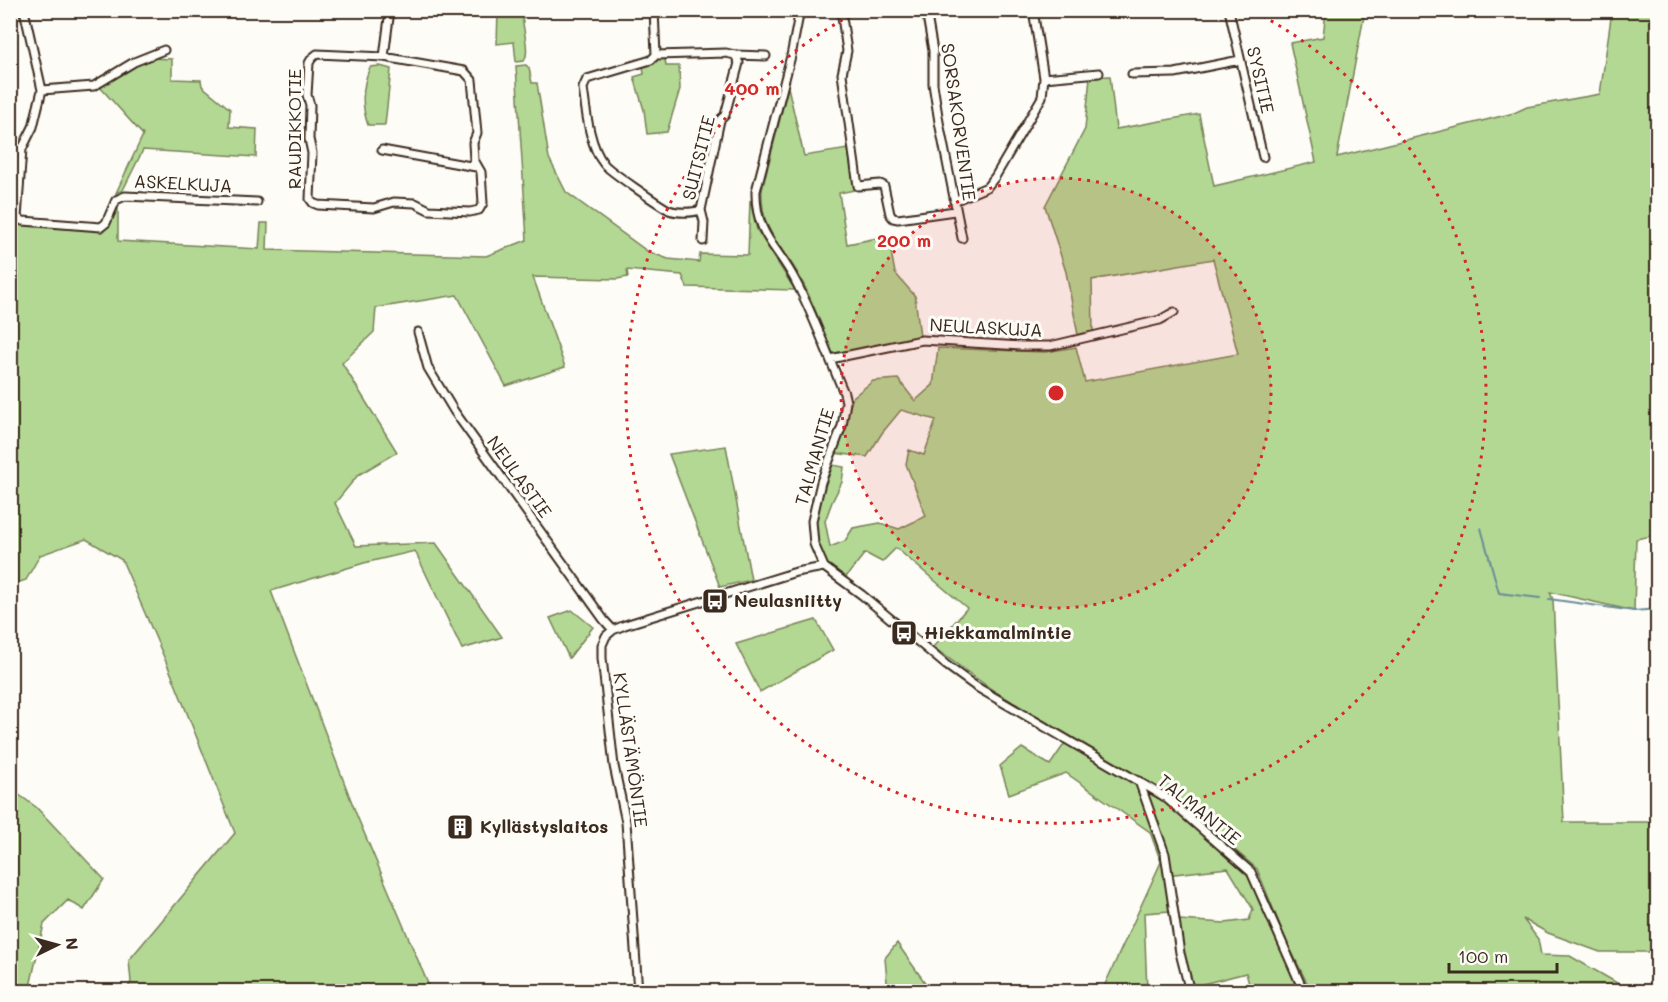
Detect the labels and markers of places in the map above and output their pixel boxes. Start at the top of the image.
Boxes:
centre of rings [1046,383,1066,403]
bus stop icon: Neulasniitty [700,586,730,616]
place label: Neulasniitty [734,588,842,612]
bus stop icon: Hiekkamalmintie [889,618,919,648]
place label: Hiekkamalmintie [924,620,1072,644]
building icon: Kyllästyslaitos [445,812,475,842]
place label: Kyllästyslaitos [480,814,608,838]

